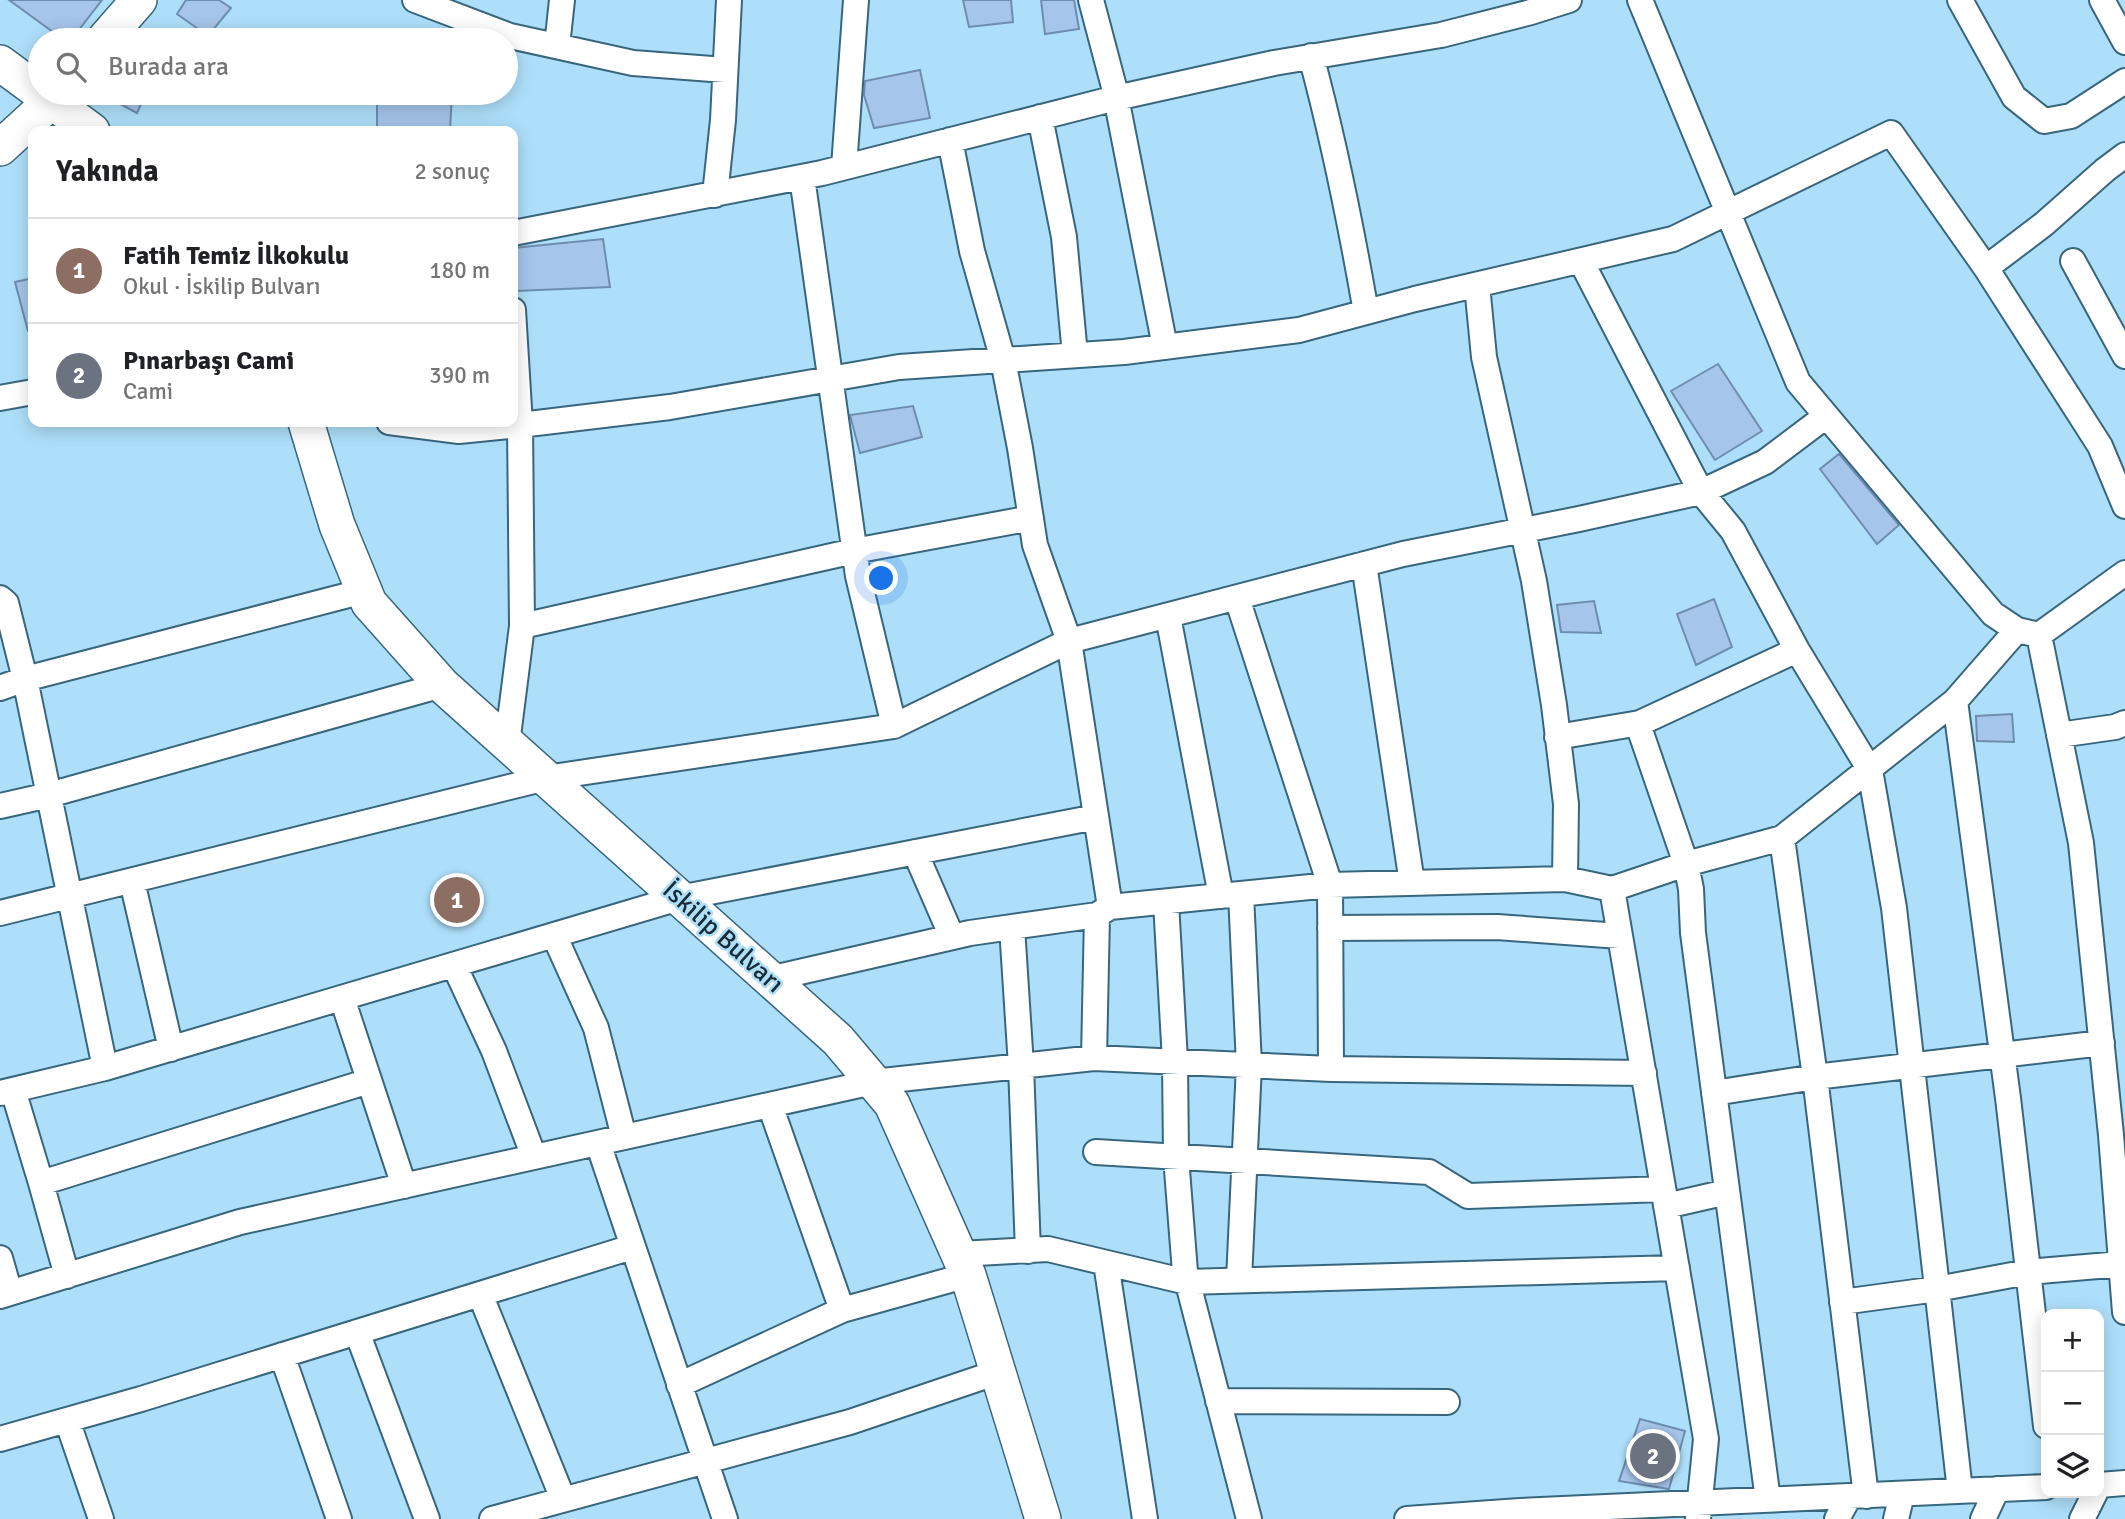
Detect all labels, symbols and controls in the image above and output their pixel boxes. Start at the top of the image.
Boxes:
search box [28,28,518,105]
icon: search [52,48,90,86]
text: Burada ara [108,51,229,83]
text: Yakında [56,153,159,190]
text: 2 sonuç [415,157,490,186]
text: Fatih Temiz İlkokulu [123,240,349,272]
text: 1 [73,256,85,285]
text: 180 m [429,256,490,285]
text: Okul · İskilip Bulvarı [123,272,321,301]
text: Pınarbaşı Cami [123,345,294,377]
text: 2 [73,361,85,390]
text: 390 m [429,361,490,390]
text: Cami [123,377,173,406]
your location [864,561,898,595]
pin: 1 [434,874,480,926]
street label: İskilip Bulvarı [656,874,790,1000]
map controls [2041,1309,2104,1498]
button: + [2041,1309,2104,1372]
button: − [2041,1372,2104,1435]
pin: 2 [1630,1430,1676,1482]
button: layers [2041,1435,2104,1498]

